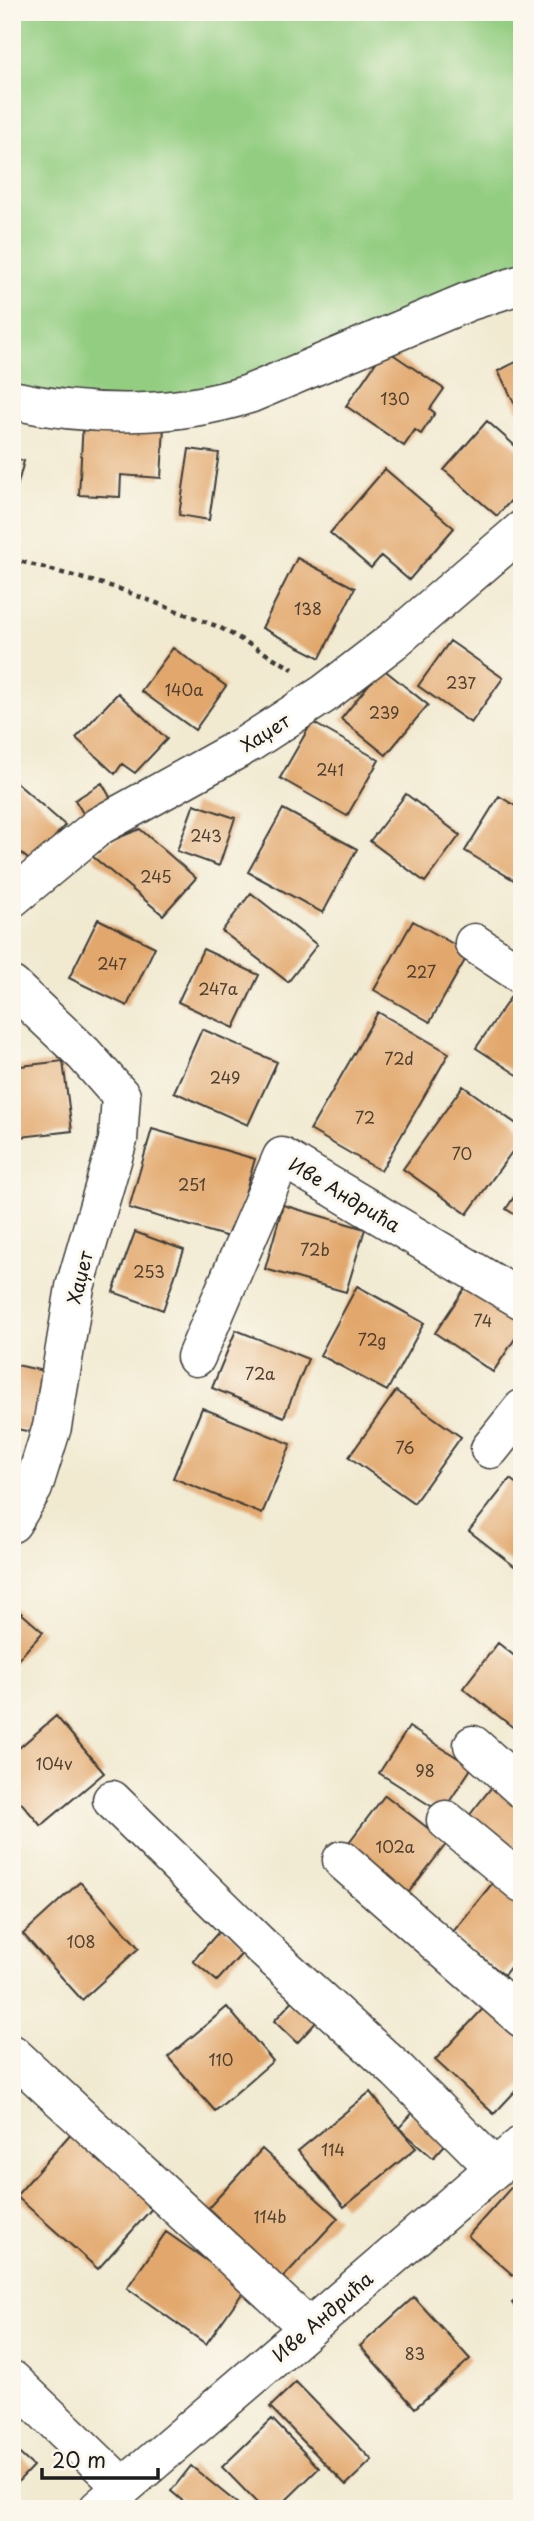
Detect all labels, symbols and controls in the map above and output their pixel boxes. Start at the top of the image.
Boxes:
house number: 130 [380,386,410,410]
house number: 138 [294,596,322,620]
house number: 237 [446,670,476,694]
house number: 140a [165,677,203,701]
house number: 239 [369,700,399,724]
street label: Хаџет [235,706,296,758]
house number: 241 [316,757,344,781]
house number: 243 [190,823,222,847]
house number: 245 [140,864,172,888]
house number: 247 [97,951,127,975]
house number: 227 [406,959,436,983]
house number: 247a [198,976,238,1000]
house number: 72d [384,1046,414,1070]
house number: 249 [210,1065,240,1089]
house number: 72 [355,1105,375,1129]
house number: 70 [452,1141,472,1165]
street label: Иве Андрића [284,1150,406,1238]
house number: 251 [178,1172,206,1196]
house number: 72b [300,1237,330,1261]
street label: Хаџет [59,1247,99,1306]
house number: 253 [133,1259,165,1283]
house number: 74 [474,1308,492,1332]
house number: 72g [358,1327,386,1351]
house number: 72a [245,1361,275,1385]
house number: 76 [395,1435,415,1459]
house number: 104v [36,1751,72,1775]
house number: 98 [415,1758,435,1782]
house number: 102a [376,1834,414,1858]
house number: 108 [67,1929,95,1953]
house number: 110 [208,2047,234,2071]
house number: 114 [321,2137,345,2161]
house number: 114b [253,2204,287,2228]
street label: Иве Андрића [265,2264,379,2368]
house number: 83 [405,2341,425,2365]
scale bar [42,2437,158,2481]
text: 20 m [52,2443,106,2475]

